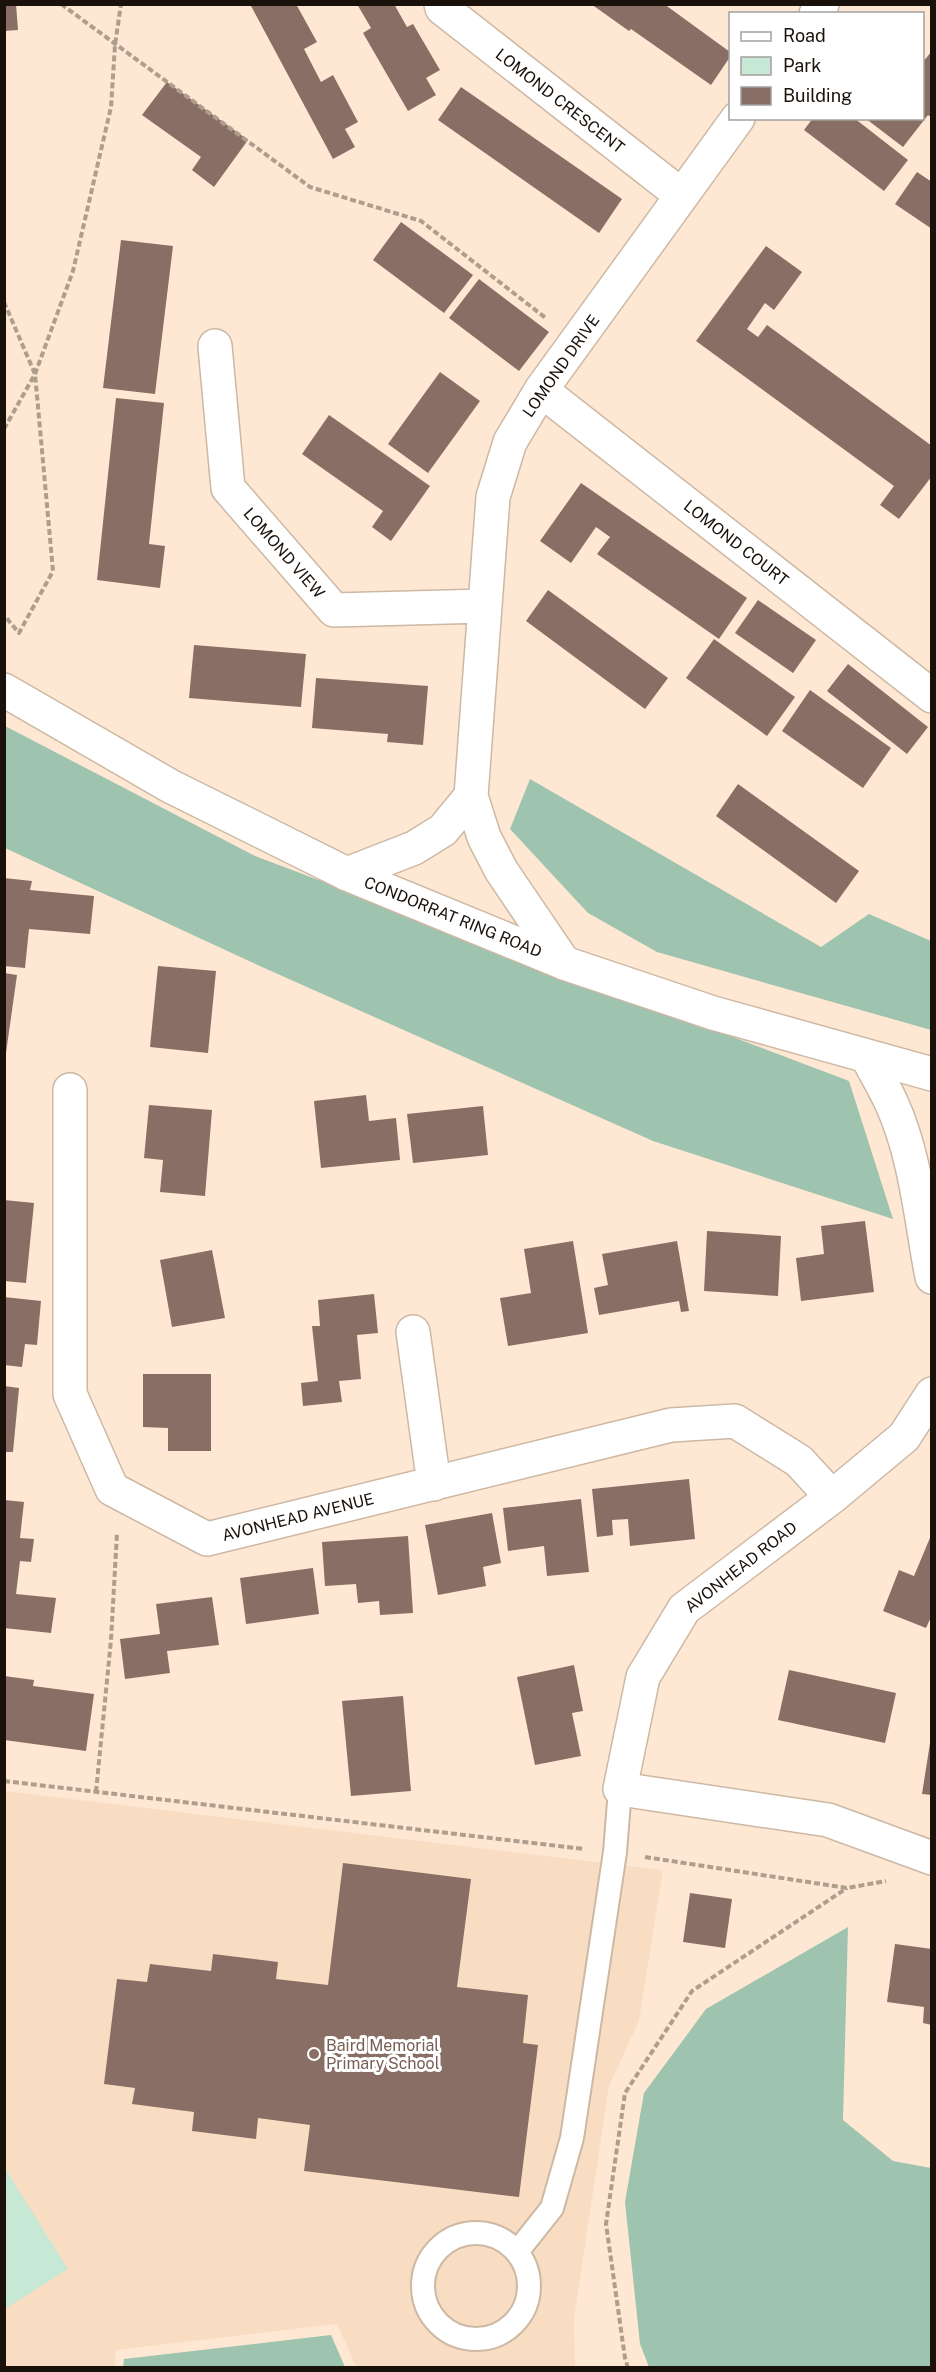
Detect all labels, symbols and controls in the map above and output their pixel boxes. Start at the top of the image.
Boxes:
legend [729,12,924,120]
text: Road [783,25,826,46]
street label: LOMOND CRESCENT [492,45,629,158]
text: Park [783,55,821,76]
text: Building [783,85,852,106]
street label: LOMOND DRIVE [519,311,603,421]
street label: LOMOND COURT [680,496,792,590]
street label: LOMOND VIEW [240,504,328,602]
street label: CONDORRAT RING ROAD [361,873,545,961]
street label: AVONHEAD AVENUE [220,1489,376,1545]
street label: AVONHEAD ROAD [681,1517,801,1617]
place label: Baird Memorial Primary School [326,2036,440,2073]
marker: Baird Memorial Primary School [307,2047,321,2061]

